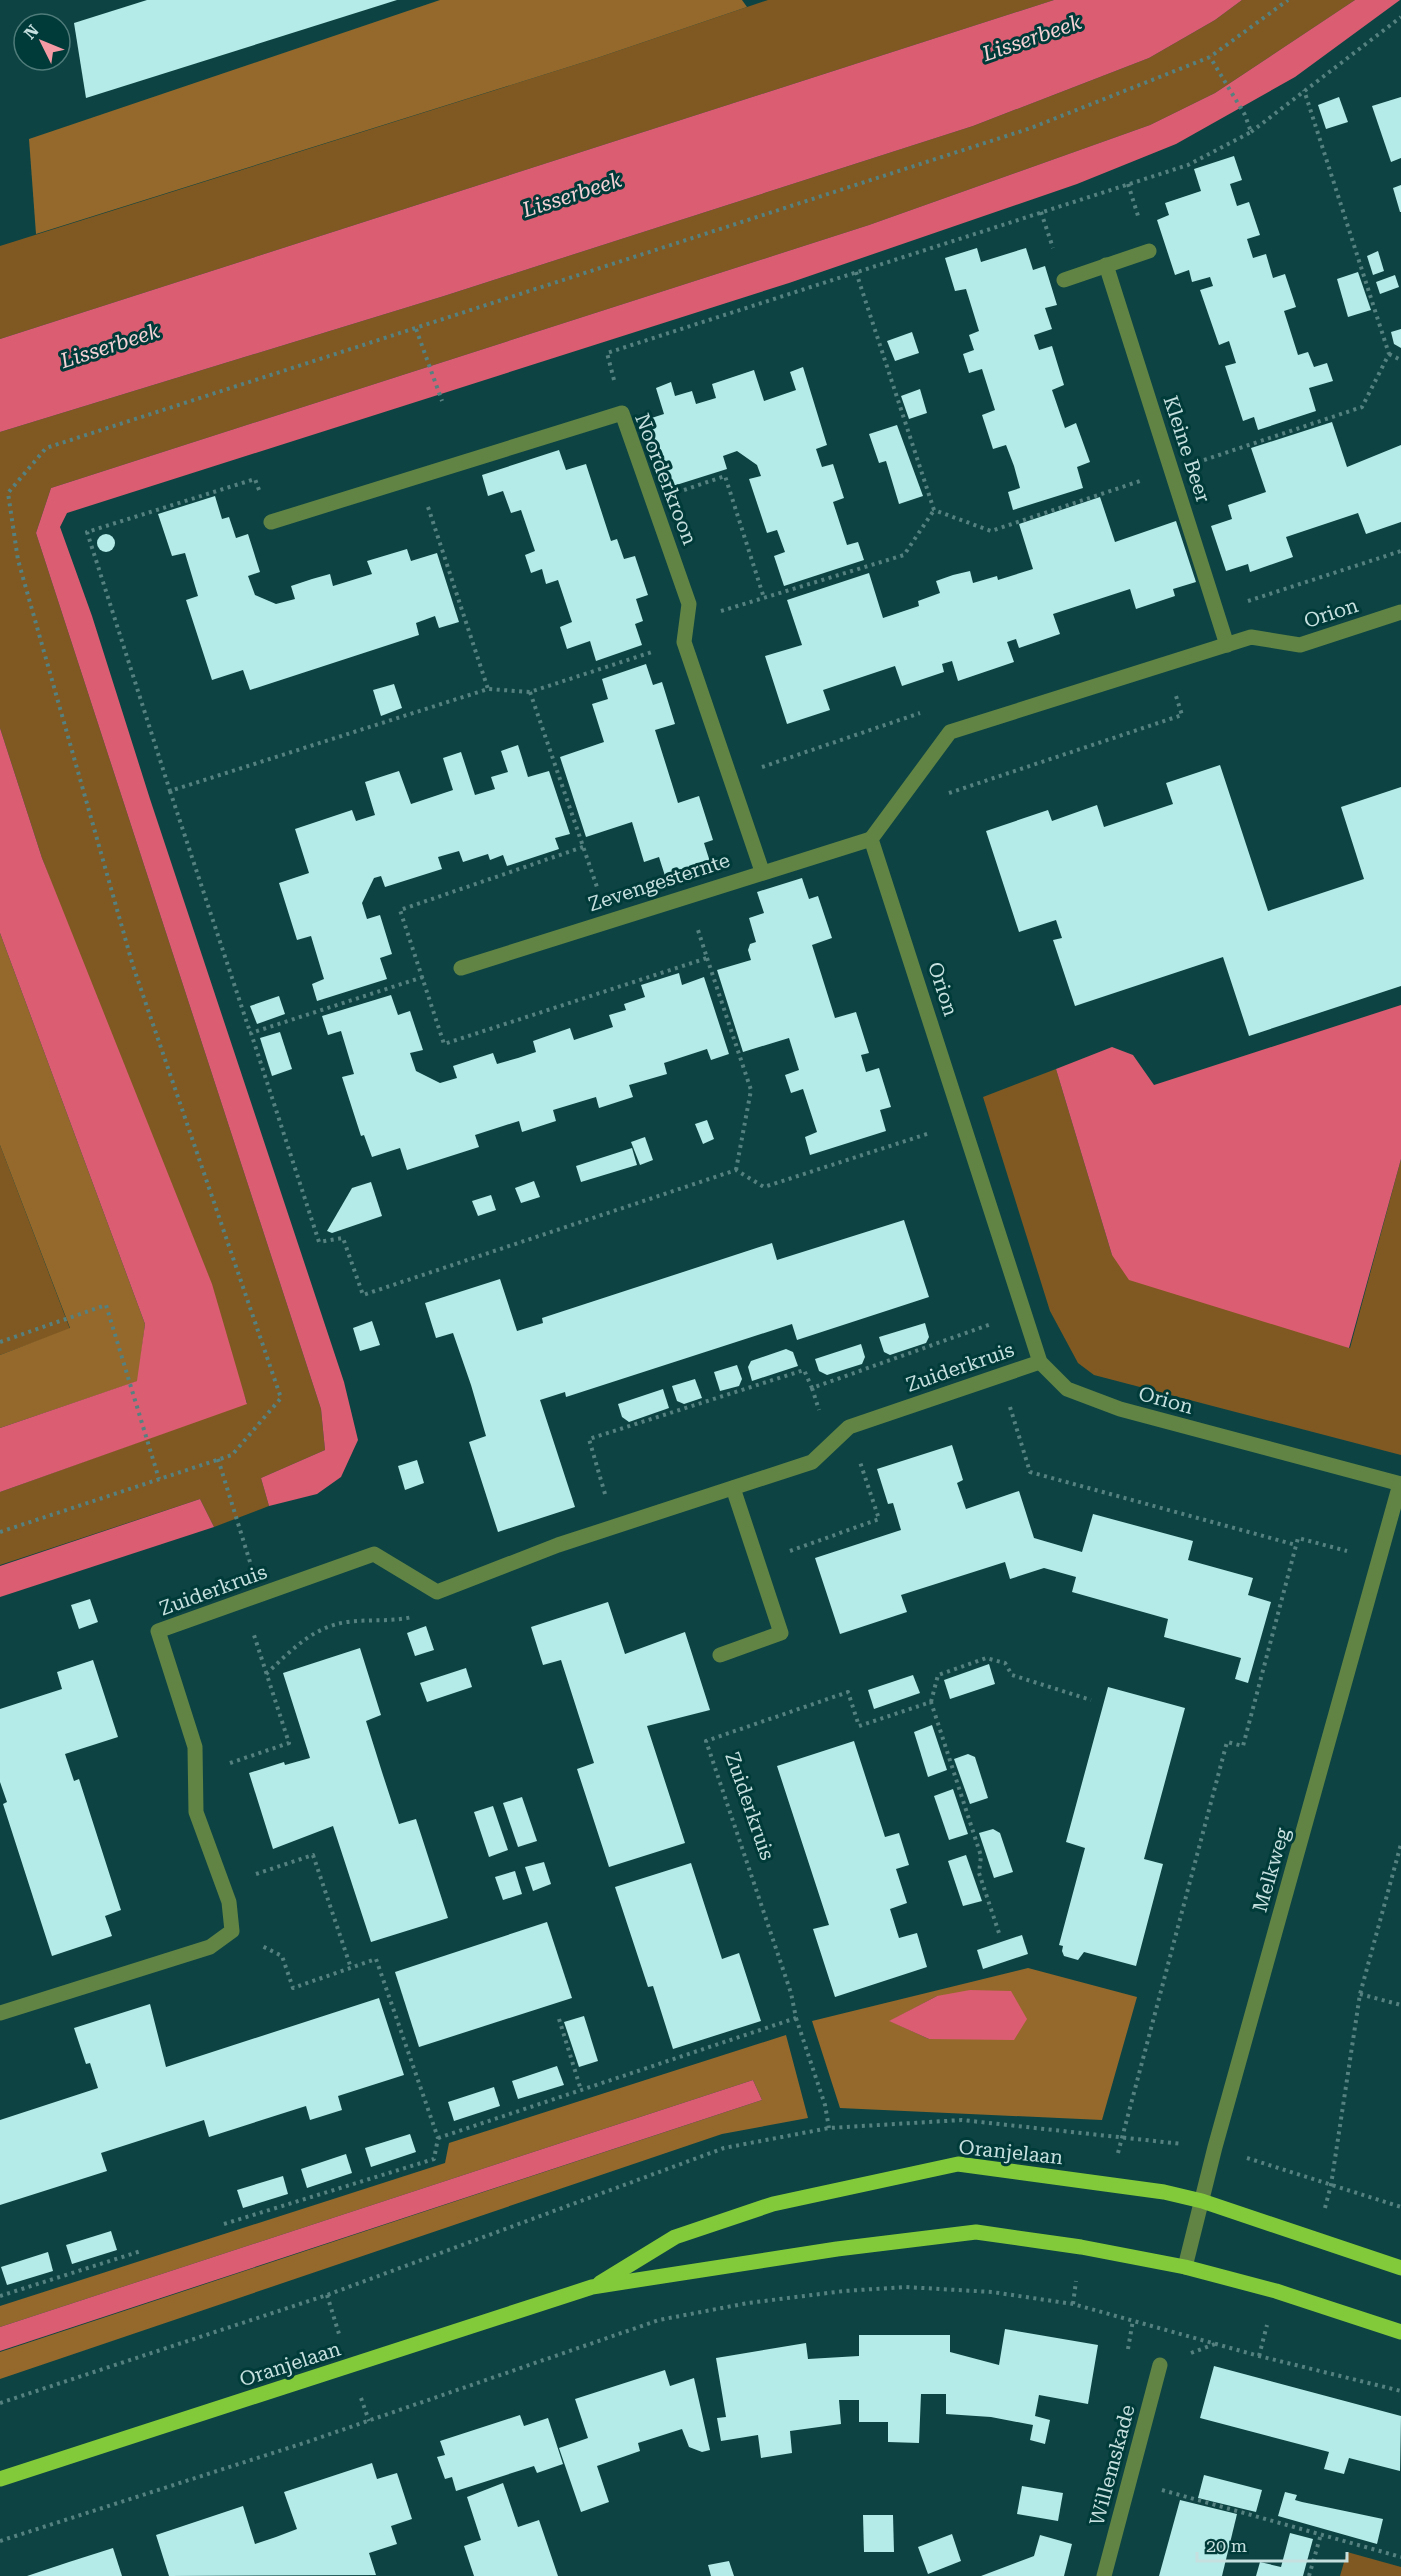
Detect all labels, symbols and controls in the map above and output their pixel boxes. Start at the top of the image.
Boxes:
water label: Lisserbeek [978,10,1085,66]
north arrow [12,12,72,72]
text: N [20,21,43,43]
water label: Lisserbeek [518,167,625,223]
water label: Lisserbeek [56,318,163,374]
street label: Kleine Beer [1158,393,1216,505]
street label: Noorderkroon [630,410,702,548]
street label: Orion [1301,593,1361,633]
street label: Zevengesternte [585,848,733,916]
street label: Orion [923,959,963,1019]
street label: Zuiderkruis [903,1337,1017,1397]
street label: Orion [1136,1381,1196,1419]
street label: Zuiderkruis [156,1559,270,1621]
street label: Zuiderkruis [720,1749,780,1863]
street label: Melkweg [1248,1824,1295,1915]
street label: Oranjelaan [958,2135,1065,2169]
street label: Oranjelaan [236,2336,344,2392]
street label: Willemskade [1084,2402,1140,2528]
scale bar [1197,2525,1347,2563]
text: 20 m [1206,2535,1247,2556]

